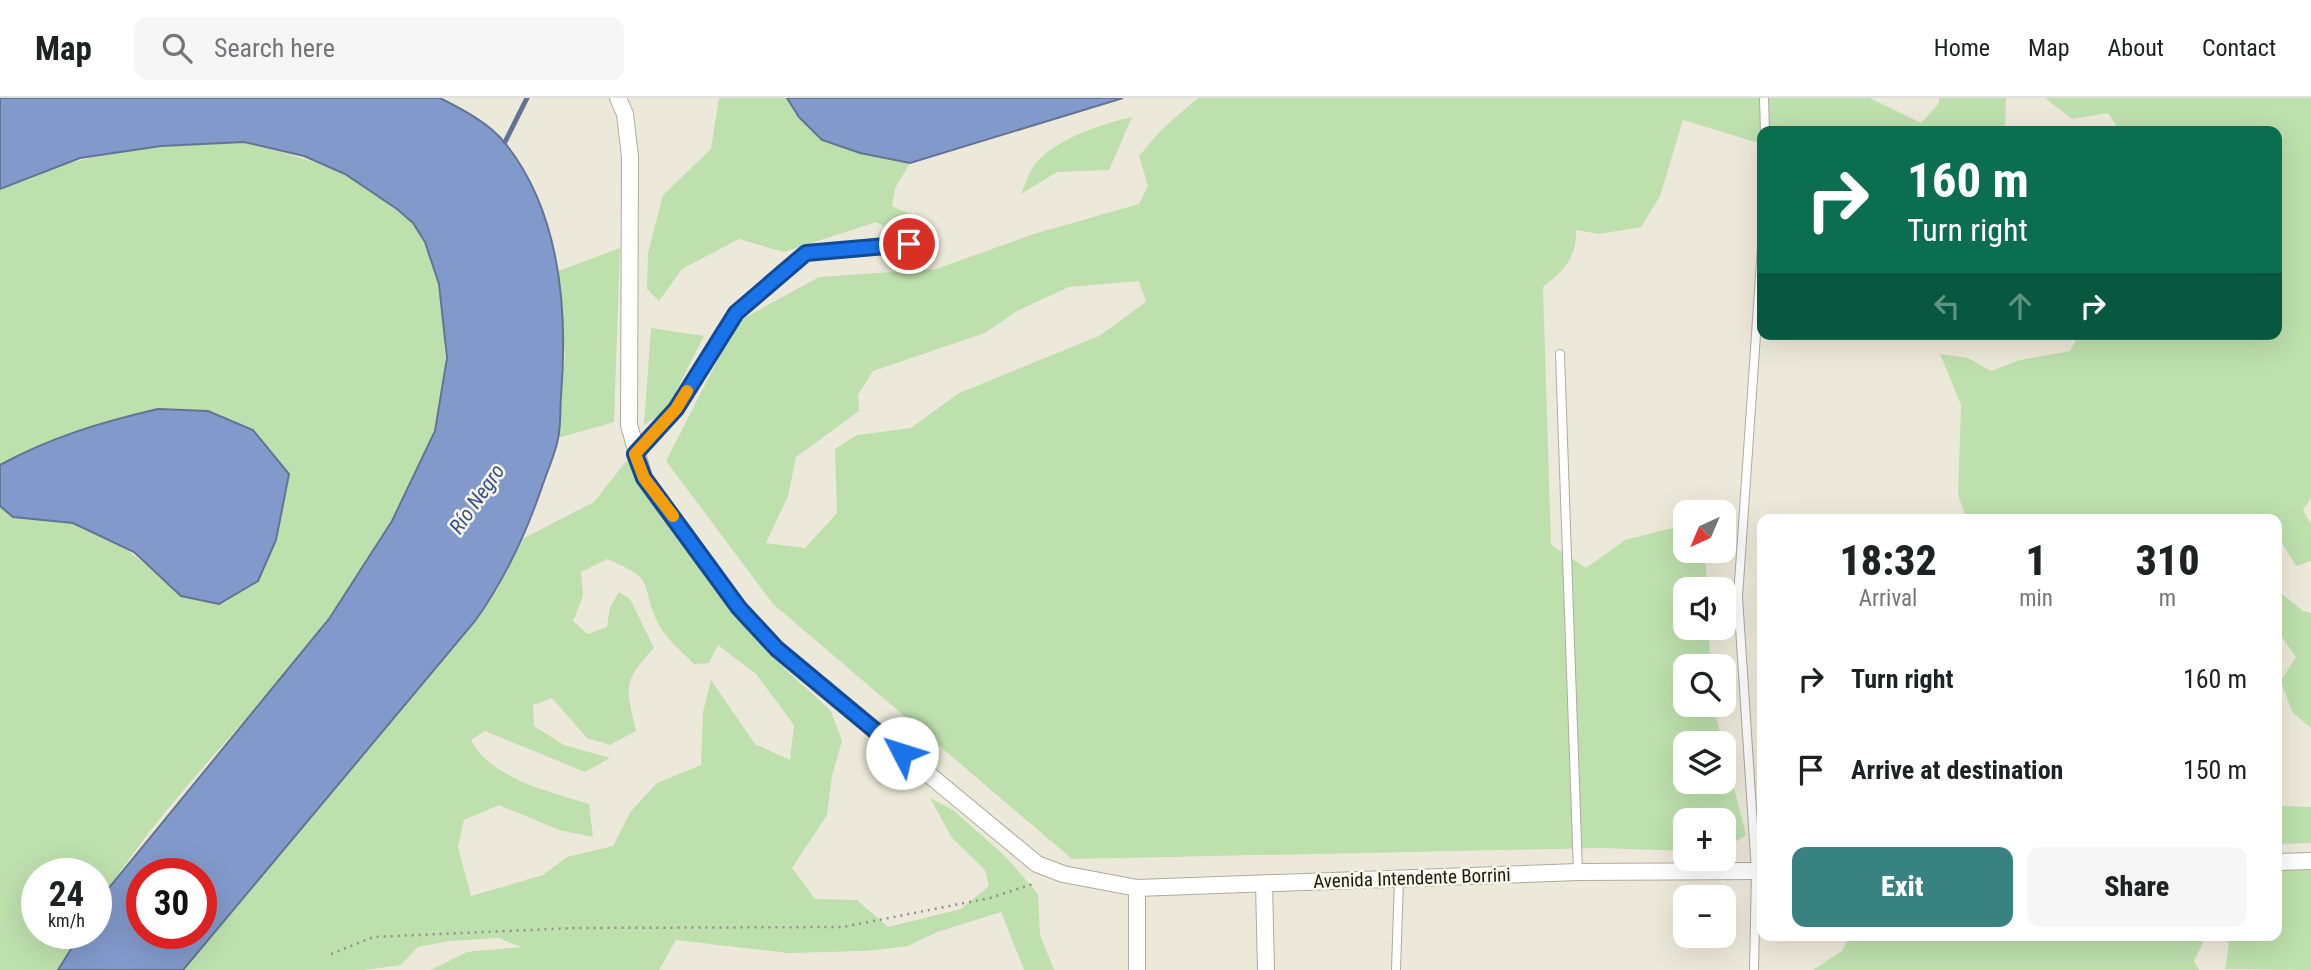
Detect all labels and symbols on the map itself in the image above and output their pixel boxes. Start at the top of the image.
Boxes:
pin [879,214,939,274]
water label: Río Negro [444,460,510,538]
north arrow [1673,500,1736,564]
position arrow [865,716,939,790]
speed limit sign: 30 [126,858,217,949]
street label: Avenida Intendente Borrini [1313,863,1511,893]

